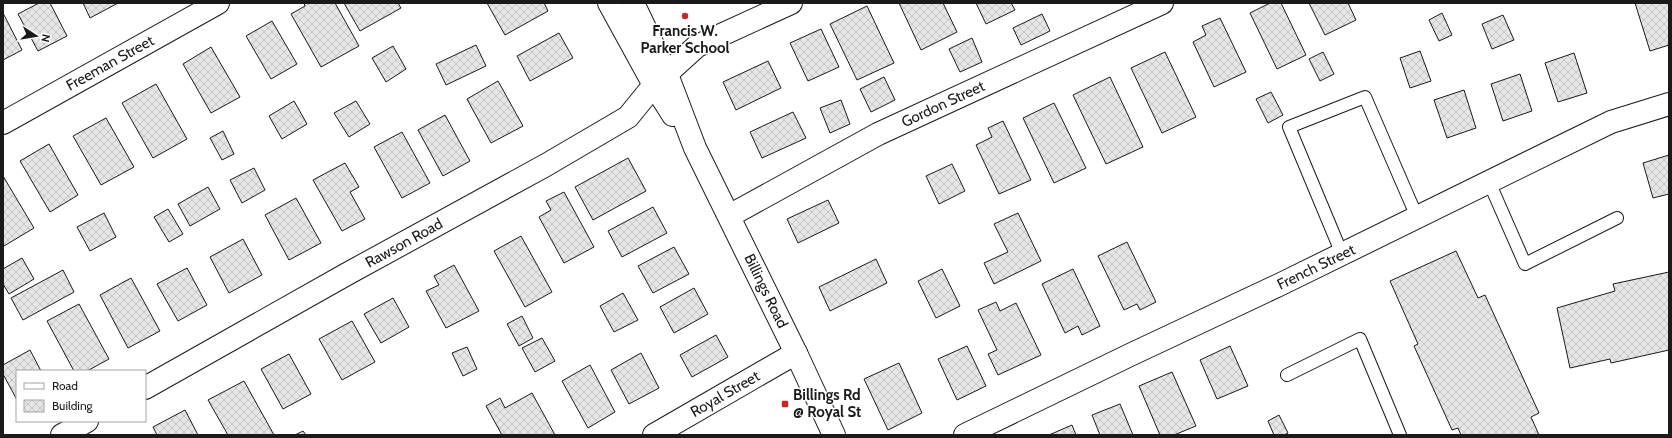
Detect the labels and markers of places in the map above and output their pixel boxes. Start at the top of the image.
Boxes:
marker: Francis W. Parker School [680,11,690,21]
place label: Francis W. Parker School [640,22,730,57]
place label: Billings Rd @ Royal St [793,386,861,421]
marker: Billings Rd @ Royal St [780,399,790,409]

